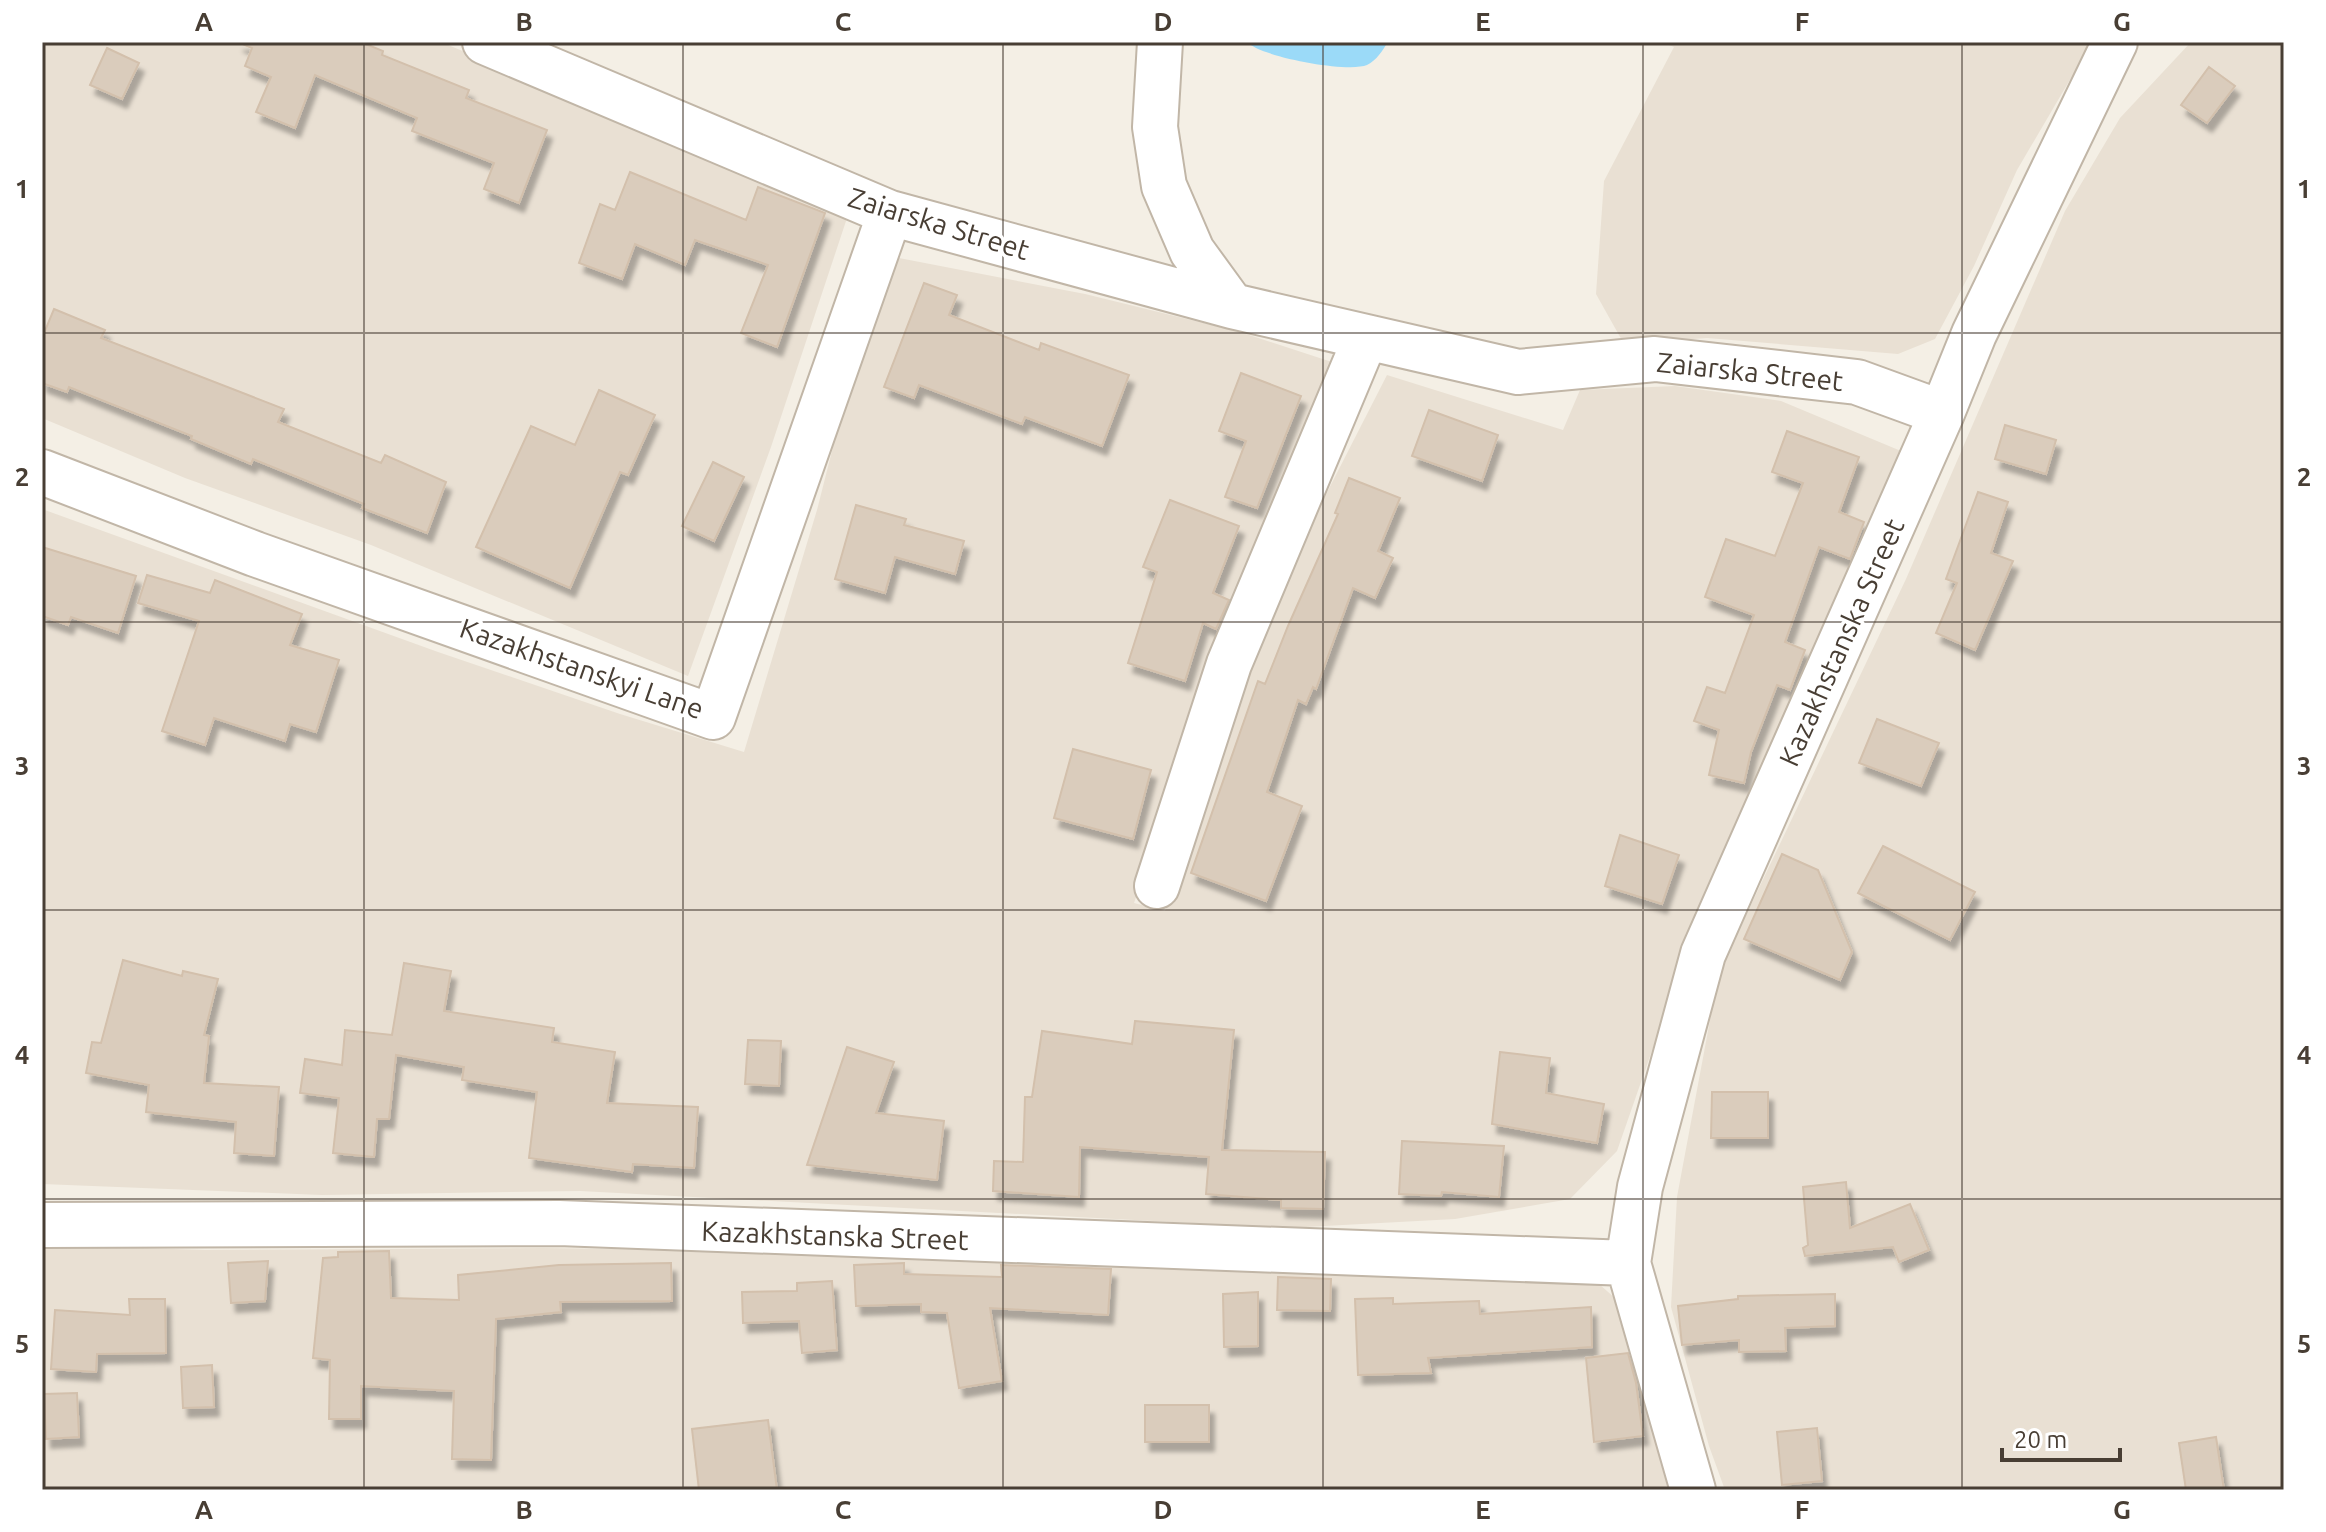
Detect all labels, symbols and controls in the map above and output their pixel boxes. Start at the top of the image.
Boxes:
text: A [195,7,214,36]
text: B [515,7,533,36]
text: C [835,7,852,36]
text: D [1154,7,1172,36]
text: E [1475,7,1491,36]
text: F [1795,7,1809,36]
text: G [2113,7,2131,36]
text: 1 [15,174,29,203]
text: 1 [2297,174,2311,203]
street label: Zaiarska Street [845,181,1033,265]
street label: Zaiarska Street [1655,346,1845,396]
text: 2 [15,462,29,491]
text: 2 [2297,462,2311,491]
street label: Kazakhstanska Street [1772,514,1910,770]
street label: Kazakhstanskyi Lane [456,612,708,724]
text: 3 [15,751,29,780]
text: 3 [2297,751,2311,780]
text: 4 [15,1040,29,1069]
text: 4 [2297,1040,2311,1069]
street label: Kazakhstanska Street [701,1215,969,1255]
text: 5 [15,1329,29,1358]
text: 5 [2297,1329,2311,1358]
scale bar [2002,1412,2120,1462]
text: 20 m [2014,1426,2067,1453]
text: A [195,1495,214,1524]
text: B [515,1495,533,1524]
text: C [835,1495,852,1524]
text: D [1154,1495,1172,1524]
text: E [1475,1495,1491,1524]
text: F [1795,1495,1809,1524]
text: G [2113,1495,2131,1524]

